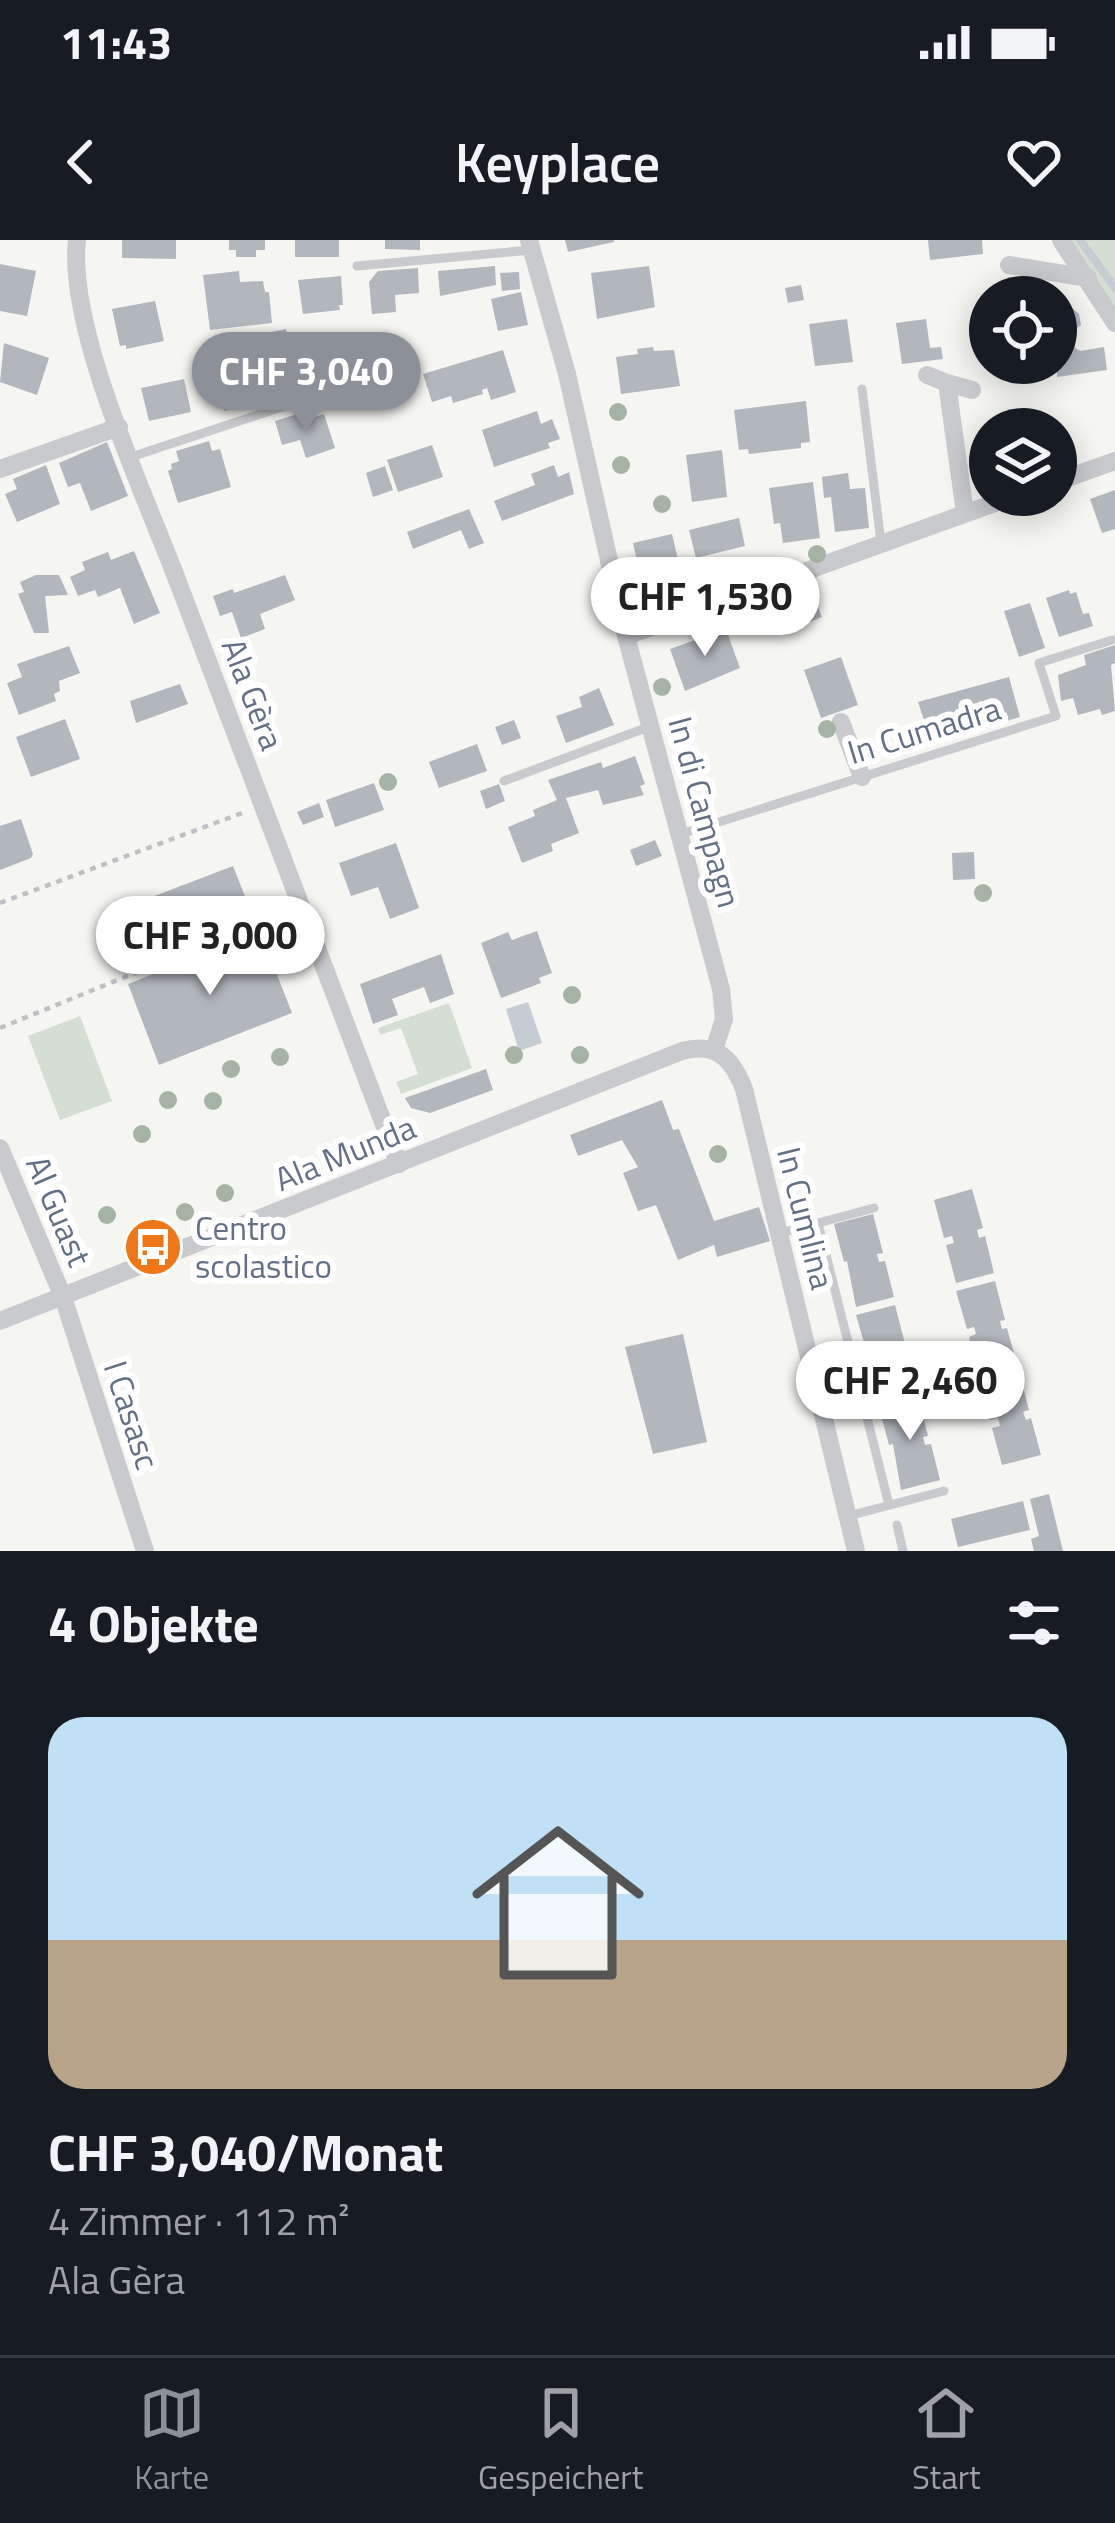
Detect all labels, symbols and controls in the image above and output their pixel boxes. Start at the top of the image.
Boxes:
text: 11:43 [60,8,172,76]
text: Keyplace [455,121,660,203]
icon: back [48,129,114,195]
icon: heart [1001,129,1067,195]
map controls [969,276,1077,516]
button: locate [969,276,1077,384]
pin: CHF 3,040 [169,332,443,434]
text: CHF 3,040 [219,341,393,400]
button: layers [969,408,1077,516]
pin: CHF 1,530 [568,557,842,659]
text: CHF 1,530 [618,566,792,625]
street label: Ala Gèra [209,631,297,757]
street label: In Cumadra [841,683,1007,777]
street label: In di Campagn [656,711,754,913]
pin: CHF 3,000 [73,896,347,998]
text: CHF 3,000 [123,905,297,964]
street label: Ala Munda [267,1102,423,1204]
street label: In Cumlina [764,1142,848,1294]
street label: Al Guast [13,1148,105,1274]
place label: Centro scolastico [195,1203,332,1291]
bus stop icon: Centro scolastico [122,1216,184,1278]
pin: CHF 2,460 [773,1341,1047,1443]
text: CHF 2,460 [823,1350,997,1409]
street label: I Casasc [91,1354,173,1476]
text: 4 Objekte [48,1584,259,1662]
icon: filters [1001,1590,1067,1656]
icon: home [450,1795,666,2011]
text: CHF 3,040/Monat [48,2113,443,2191]
text: 4 Zimmer · 112 m² [48,2191,350,2250]
text: Ala Gèra [48,2250,185,2309]
tab: Karte [134,2380,209,2502]
tab: Gespeichert [478,2380,643,2502]
tab: Start [912,2380,981,2502]

